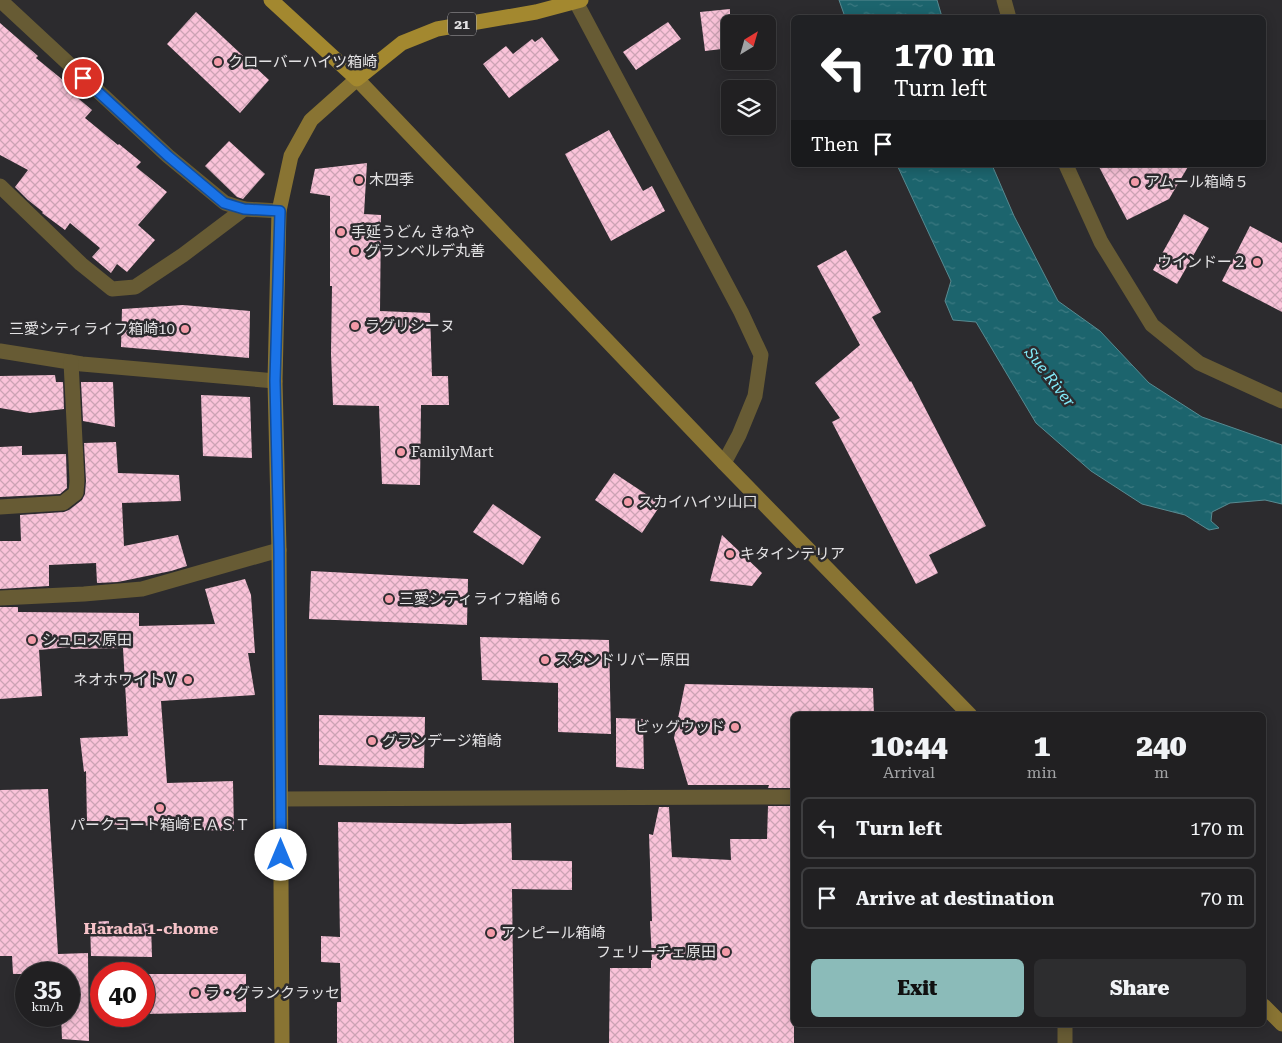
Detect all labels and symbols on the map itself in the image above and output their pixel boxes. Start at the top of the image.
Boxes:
road number: 21 [448,12,476,36]
north arrow [721,15,776,70]
place label: クローバーハイツ箱崎 [228,53,377,71]
marker: クローバーハイツ箱崎 [212,56,224,68]
pin [62,57,104,99]
place label: 木四季 [369,171,414,189]
place label: アムール箱崎５ [1145,173,1249,191]
marker: 木四季 [353,174,365,186]
marker: アムール箱崎５ [1129,176,1141,188]
place label: 手延うどん きねや [351,223,475,241]
marker: 手延うどん きねや [335,226,347,238]
place label: グランベルデ丸善 [365,242,485,260]
marker: グランベルデ丸善 [349,245,361,257]
place label: ウインドー２ [1157,253,1247,271]
marker: ウインドー２ [1251,256,1263,268]
place label: ラグリシーヌ [365,317,455,335]
place label: 三愛シティライフ箱崎10 [9,320,175,338]
marker: ラグリシーヌ [349,320,361,332]
marker: 三愛シティライフ箱崎10 [179,323,191,335]
water label: Sue River [1020,343,1079,411]
place label: FamilyMart [411,443,494,461]
marker: FamilyMart [395,446,407,458]
place label: スカイハイツ山口 [638,493,757,511]
marker: スカイハイツ山口 [622,496,634,508]
place label: キタインテリア [740,545,845,563]
marker: キタインテリア [724,548,736,560]
place label: 三愛シティライフ箱崎６ [399,590,563,608]
marker: 三愛シティライフ箱崎６ [383,593,395,605]
place label: シュロス原田 [42,631,132,649]
marker: シュロス原田 [26,634,38,646]
place label: スタンドリバー原田 [555,651,690,669]
marker: スタンドリバー原田 [539,654,551,666]
place label: ネオホワイトⅤ [73,671,178,689]
marker: ネオホワイトⅤ [182,674,194,686]
place label: ビッグウッド [635,718,725,736]
marker: ビッグウッド [729,721,741,733]
place label: グランデージ箱崎 [382,732,502,750]
marker: グランデージ箱崎 [366,735,378,747]
marker: パークコート箱崎ＥＡＳＴ [154,802,166,814]
place label: パークコート箱崎ＥＡＳＴ [70,816,250,834]
position arrow [254,828,306,880]
district label: Harada 1-chome [84,919,218,938]
place label: アンピール箱崎 [501,924,605,942]
marker: アンピール箱崎 [485,927,497,939]
place label: フェリーチェ原田 [596,943,716,961]
marker: フェリーチェ原田 [720,946,732,958]
speed limit sign: 40 [90,962,155,1027]
place label: ラ・グランクラッセ [205,984,340,1002]
marker: ラ・グランクラッセ [189,987,201,999]

